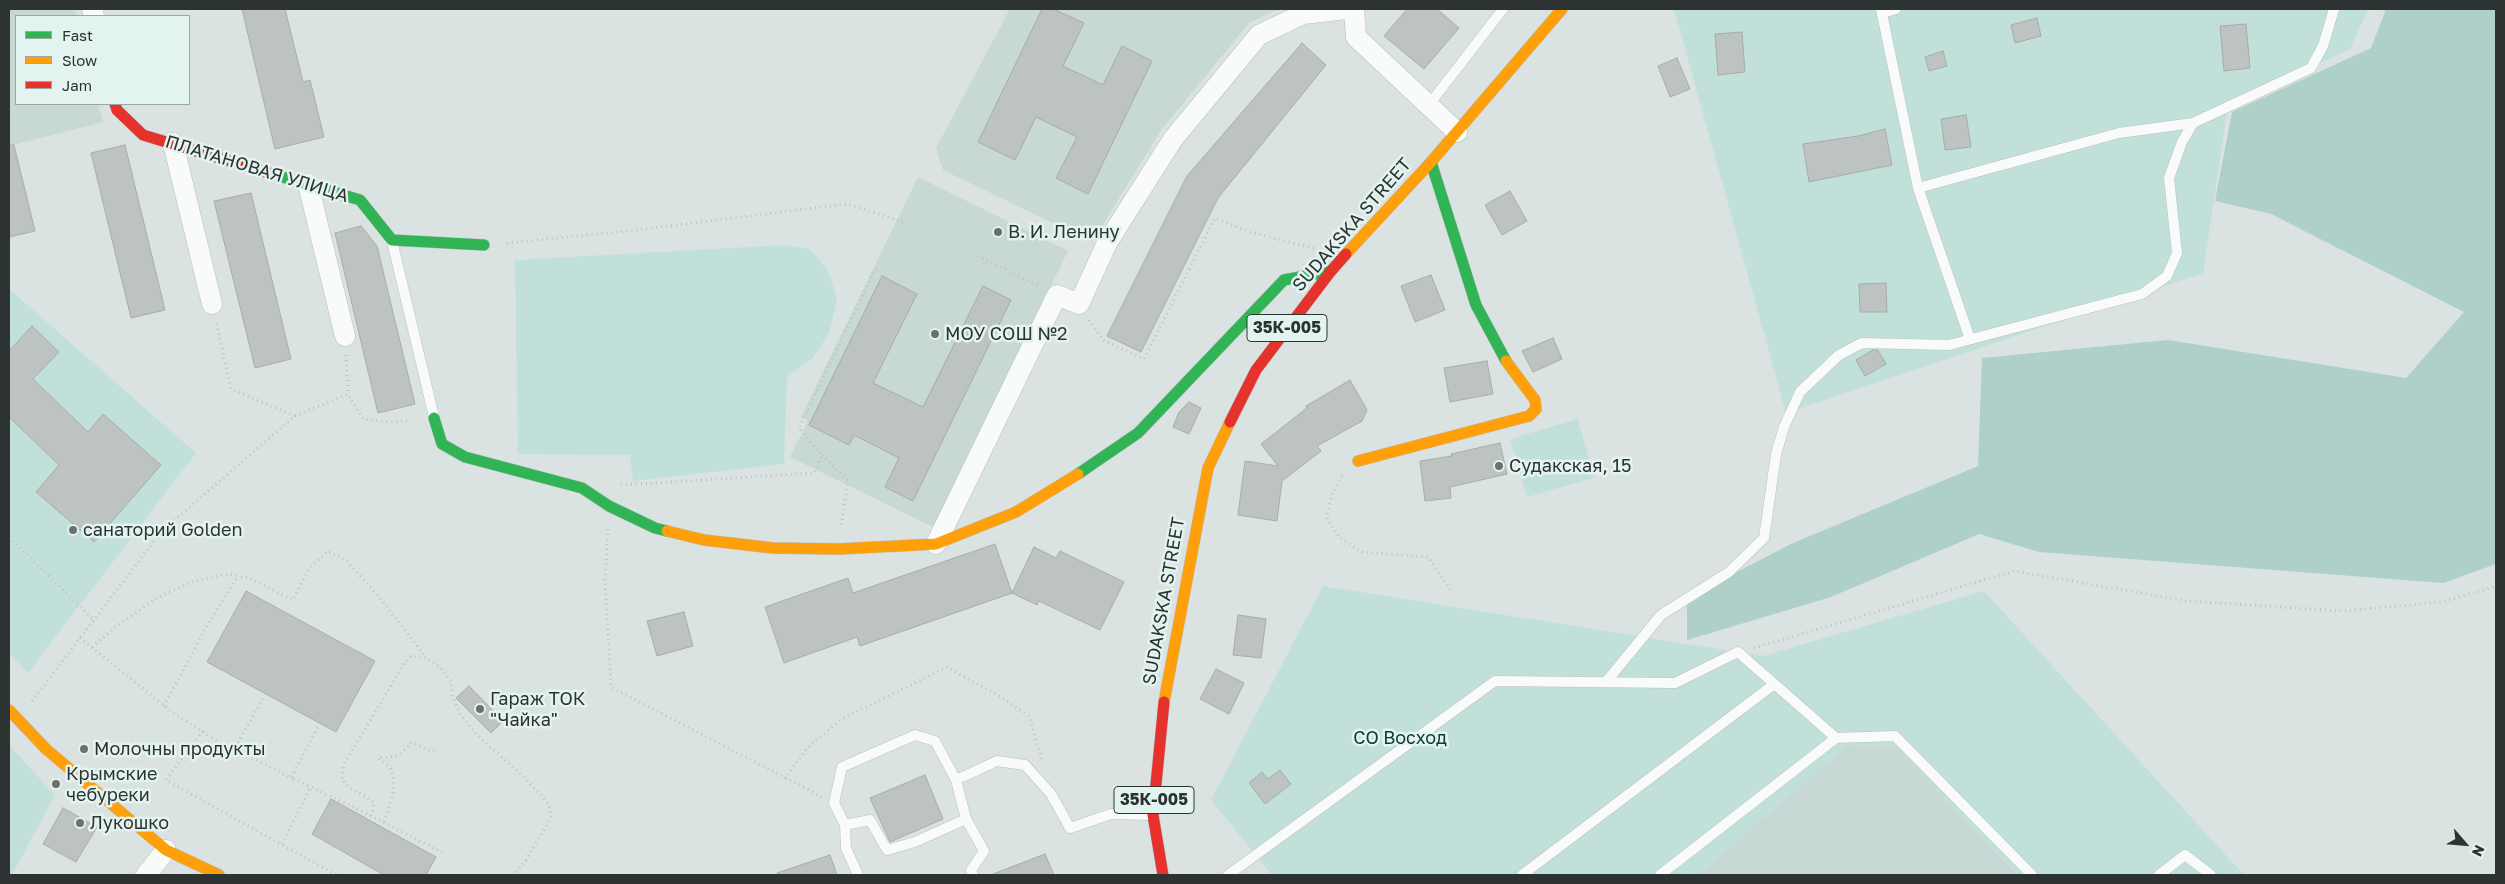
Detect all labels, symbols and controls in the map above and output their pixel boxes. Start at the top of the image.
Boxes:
legend [15,15,190,105]
text: Fast [62,26,93,44]
text: Slow [62,51,97,69]
text: Jam [62,76,92,94]
street label: ПЛАТАНОВАЯ УЛИЦА [163,131,351,207]
street label: SUDAKSKA STREET [1288,154,1416,296]
place label: В. И. Ленину [1008,221,1120,243]
marker: В. И. Ленину [992,226,1004,238]
road number: 35К-005 [1247,314,1327,342]
place label: МОУ СОШ №2 [945,323,1067,345]
marker: МОУ СОШ №2 [929,328,941,340]
place label: Судакская, 15 [1509,455,1631,477]
marker: Судакская, 15 [1493,460,1505,472]
street label: SUDAKSKA STREET [1139,515,1189,687]
place label: санаторий Golden [83,519,243,541]
marker: санаторий Golden [67,524,79,536]
place label: Гараж ТОК "Чайка" [490,688,585,731]
marker: Гараж ТОК "Чайка" [474,703,486,715]
park label: СО Восход [1353,727,1447,749]
place label: Молочны продукты [94,738,266,760]
marker: Молочны продукты [78,743,90,755]
place label: Крымские чебуреки [66,763,157,806]
marker: Крымские чебуреки [50,778,62,790]
road number: 35К-005 [1114,786,1194,814]
place label: Лукошко [90,812,169,834]
marker: Лукошко [74,817,86,829]
north arrow [2440,819,2490,869]
text: N [2469,842,2489,860]

